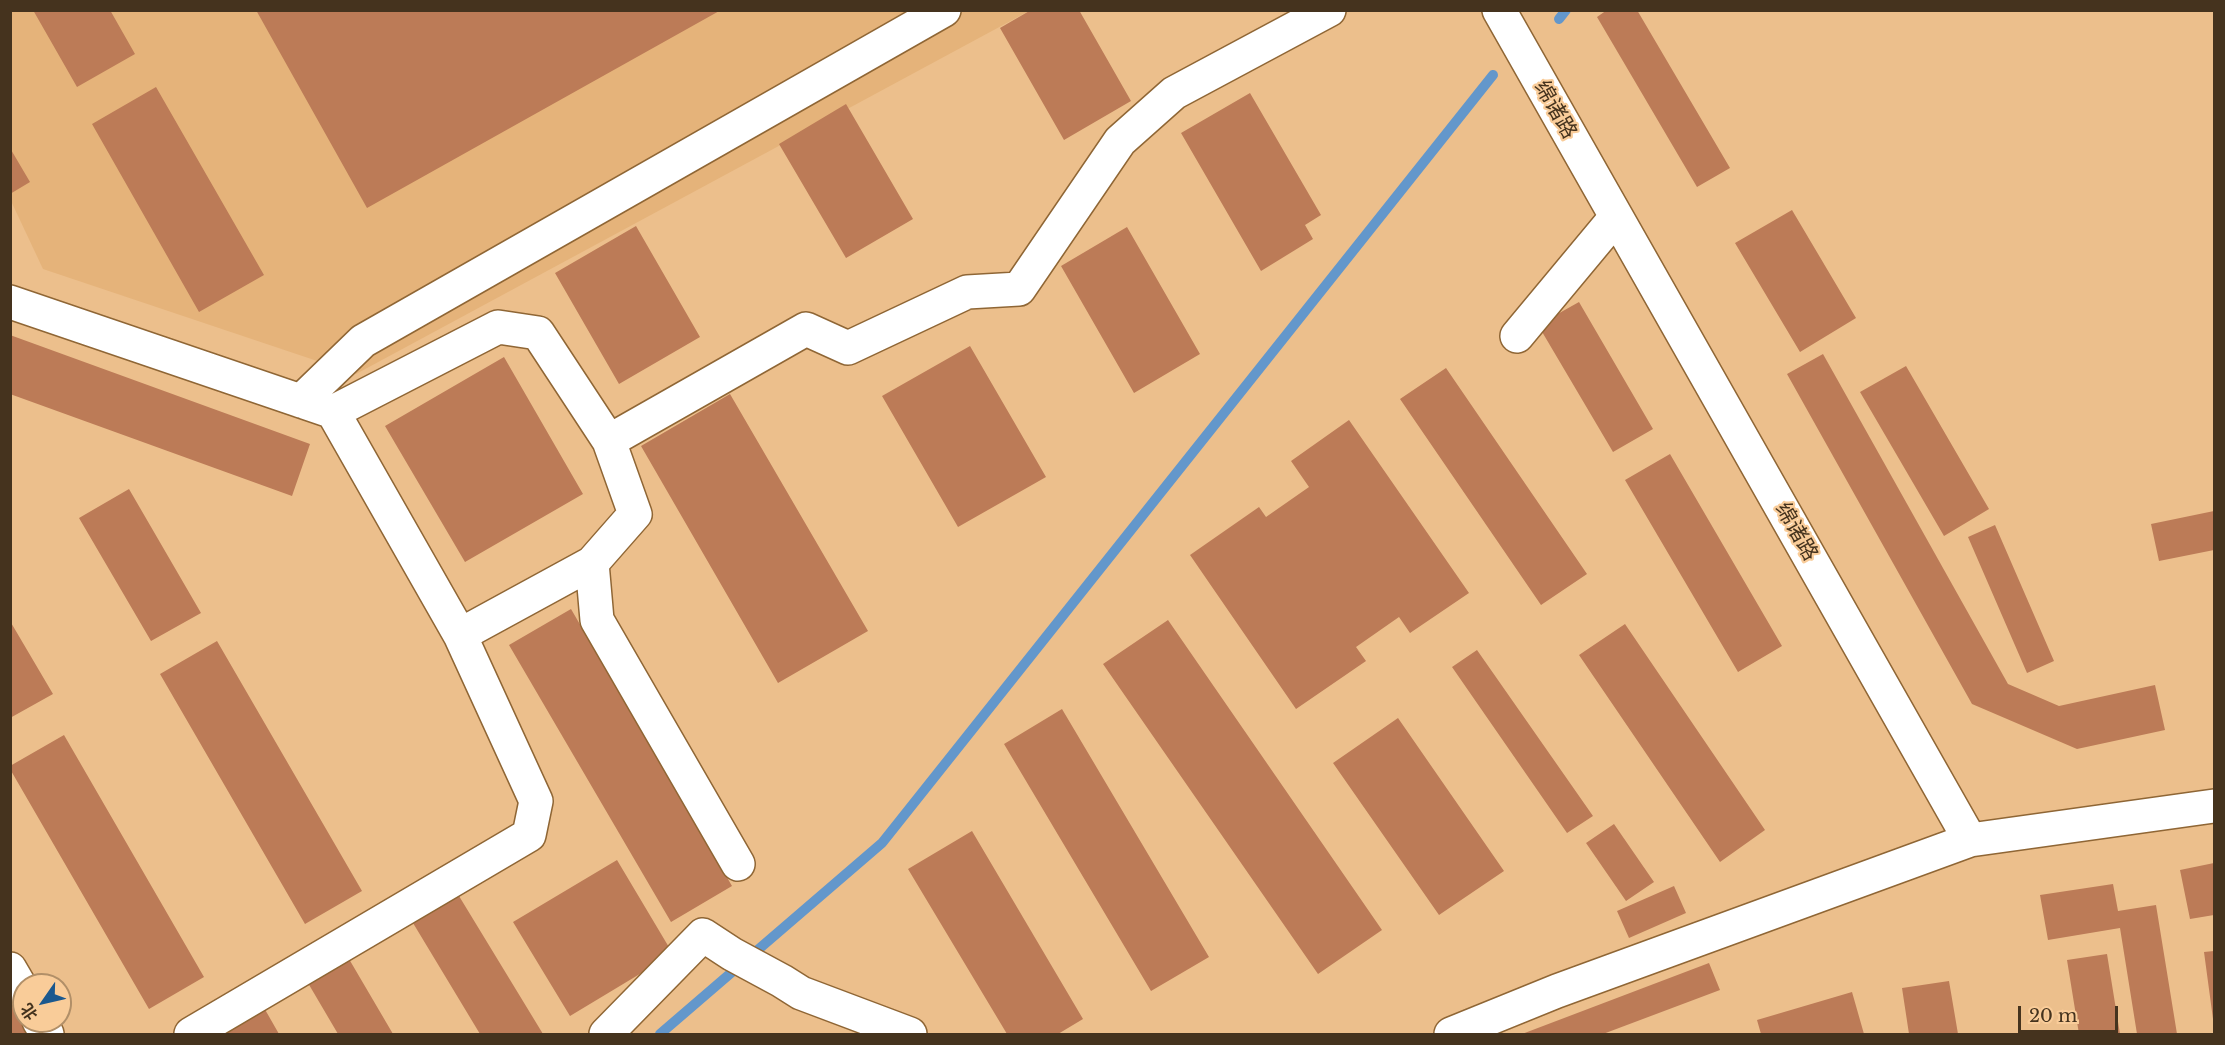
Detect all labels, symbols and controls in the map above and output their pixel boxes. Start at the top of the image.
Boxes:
street label: 绵诸路 [1528,76,1582,144]
street label: 绵诸路 [1769,498,1823,566]
north arrow [12,973,72,1033]
scale bar [2021,994,2122,1032]
text: 北 [16,1000,42,1024]
text: 20 m [2029,1005,2077,1027]

